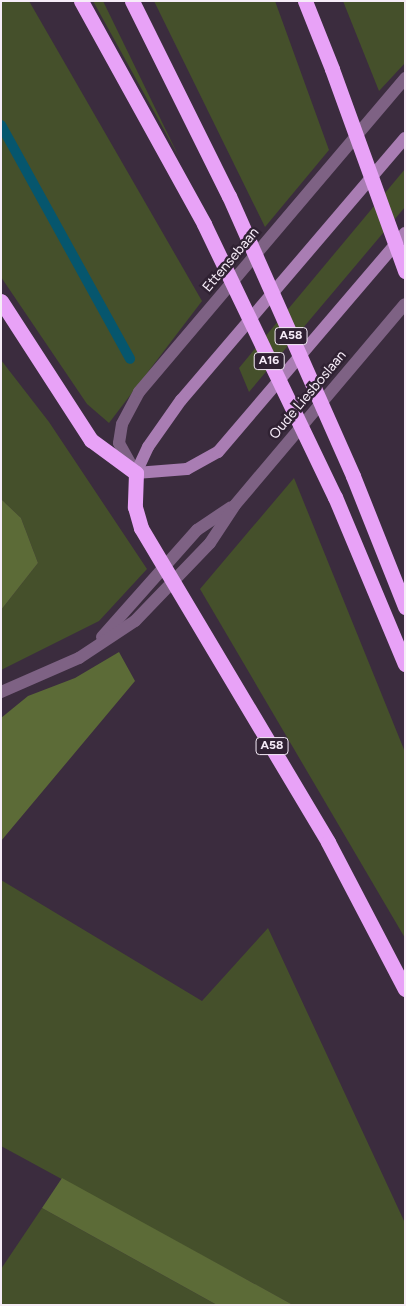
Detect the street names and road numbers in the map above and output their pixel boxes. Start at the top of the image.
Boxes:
street label: Ettensebaan [199,224,263,296]
road number: A58 [274,326,308,346]
street label: Oude Liesboslaan [266,347,350,443]
road number: A16 [253,352,285,371]
road number: A58 [254,736,290,756]

